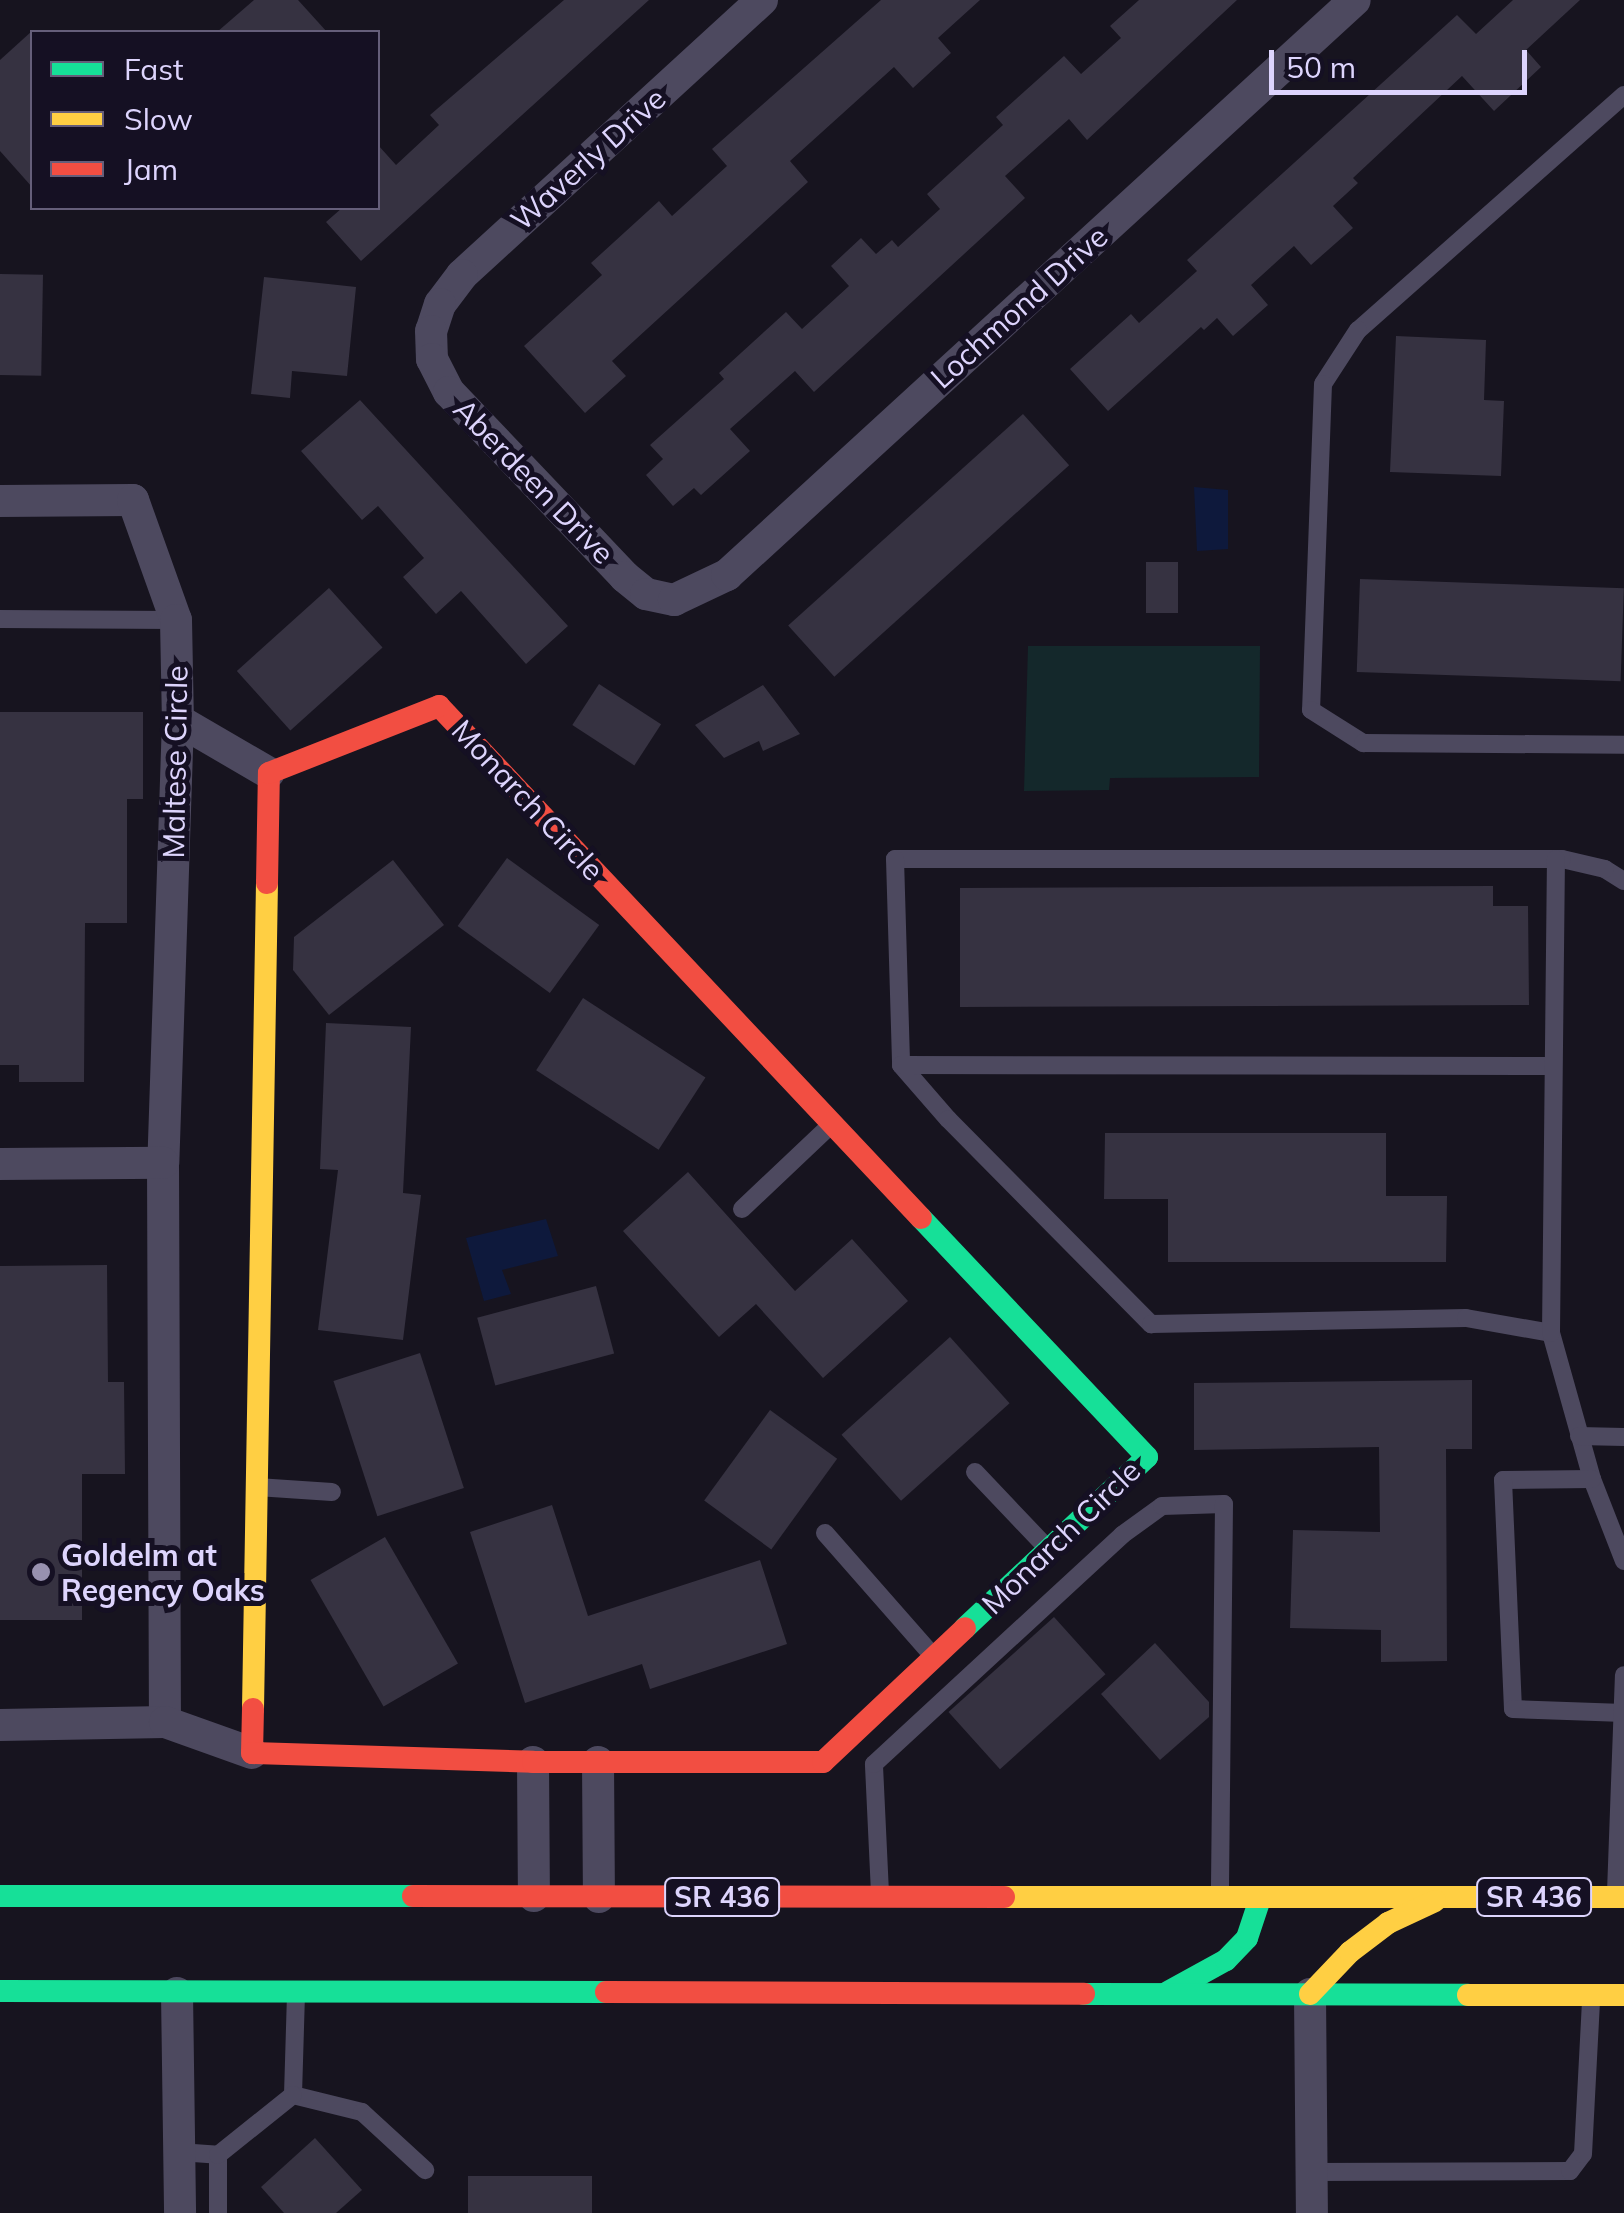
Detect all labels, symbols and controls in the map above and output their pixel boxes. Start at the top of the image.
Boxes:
legend [30,30,380,210]
scale bar [1274,30,1532,92]
text: 50 m [1286,48,1356,86]
text: Fast [124,50,184,88]
street label: Waverly Drive [503,80,673,238]
text: Slow [124,100,193,138]
text: Jam [124,150,178,188]
street label: Lochmond Drive [923,218,1115,396]
street label: Aberdeen Drive [446,391,622,571]
street label: Maltese Circle [155,665,195,859]
street label: Monarch Circle [445,712,611,888]
street label: Monarch Circle [974,1452,1148,1622]
place label: Goldelm at Regency Oaks [61,1537,265,1608]
marker: Goldelm at Regency Oaks [30,1561,52,1583]
road number: SR 436 [662,1874,782,1920]
road number: SR 436 [1474,1874,1594,1920]

